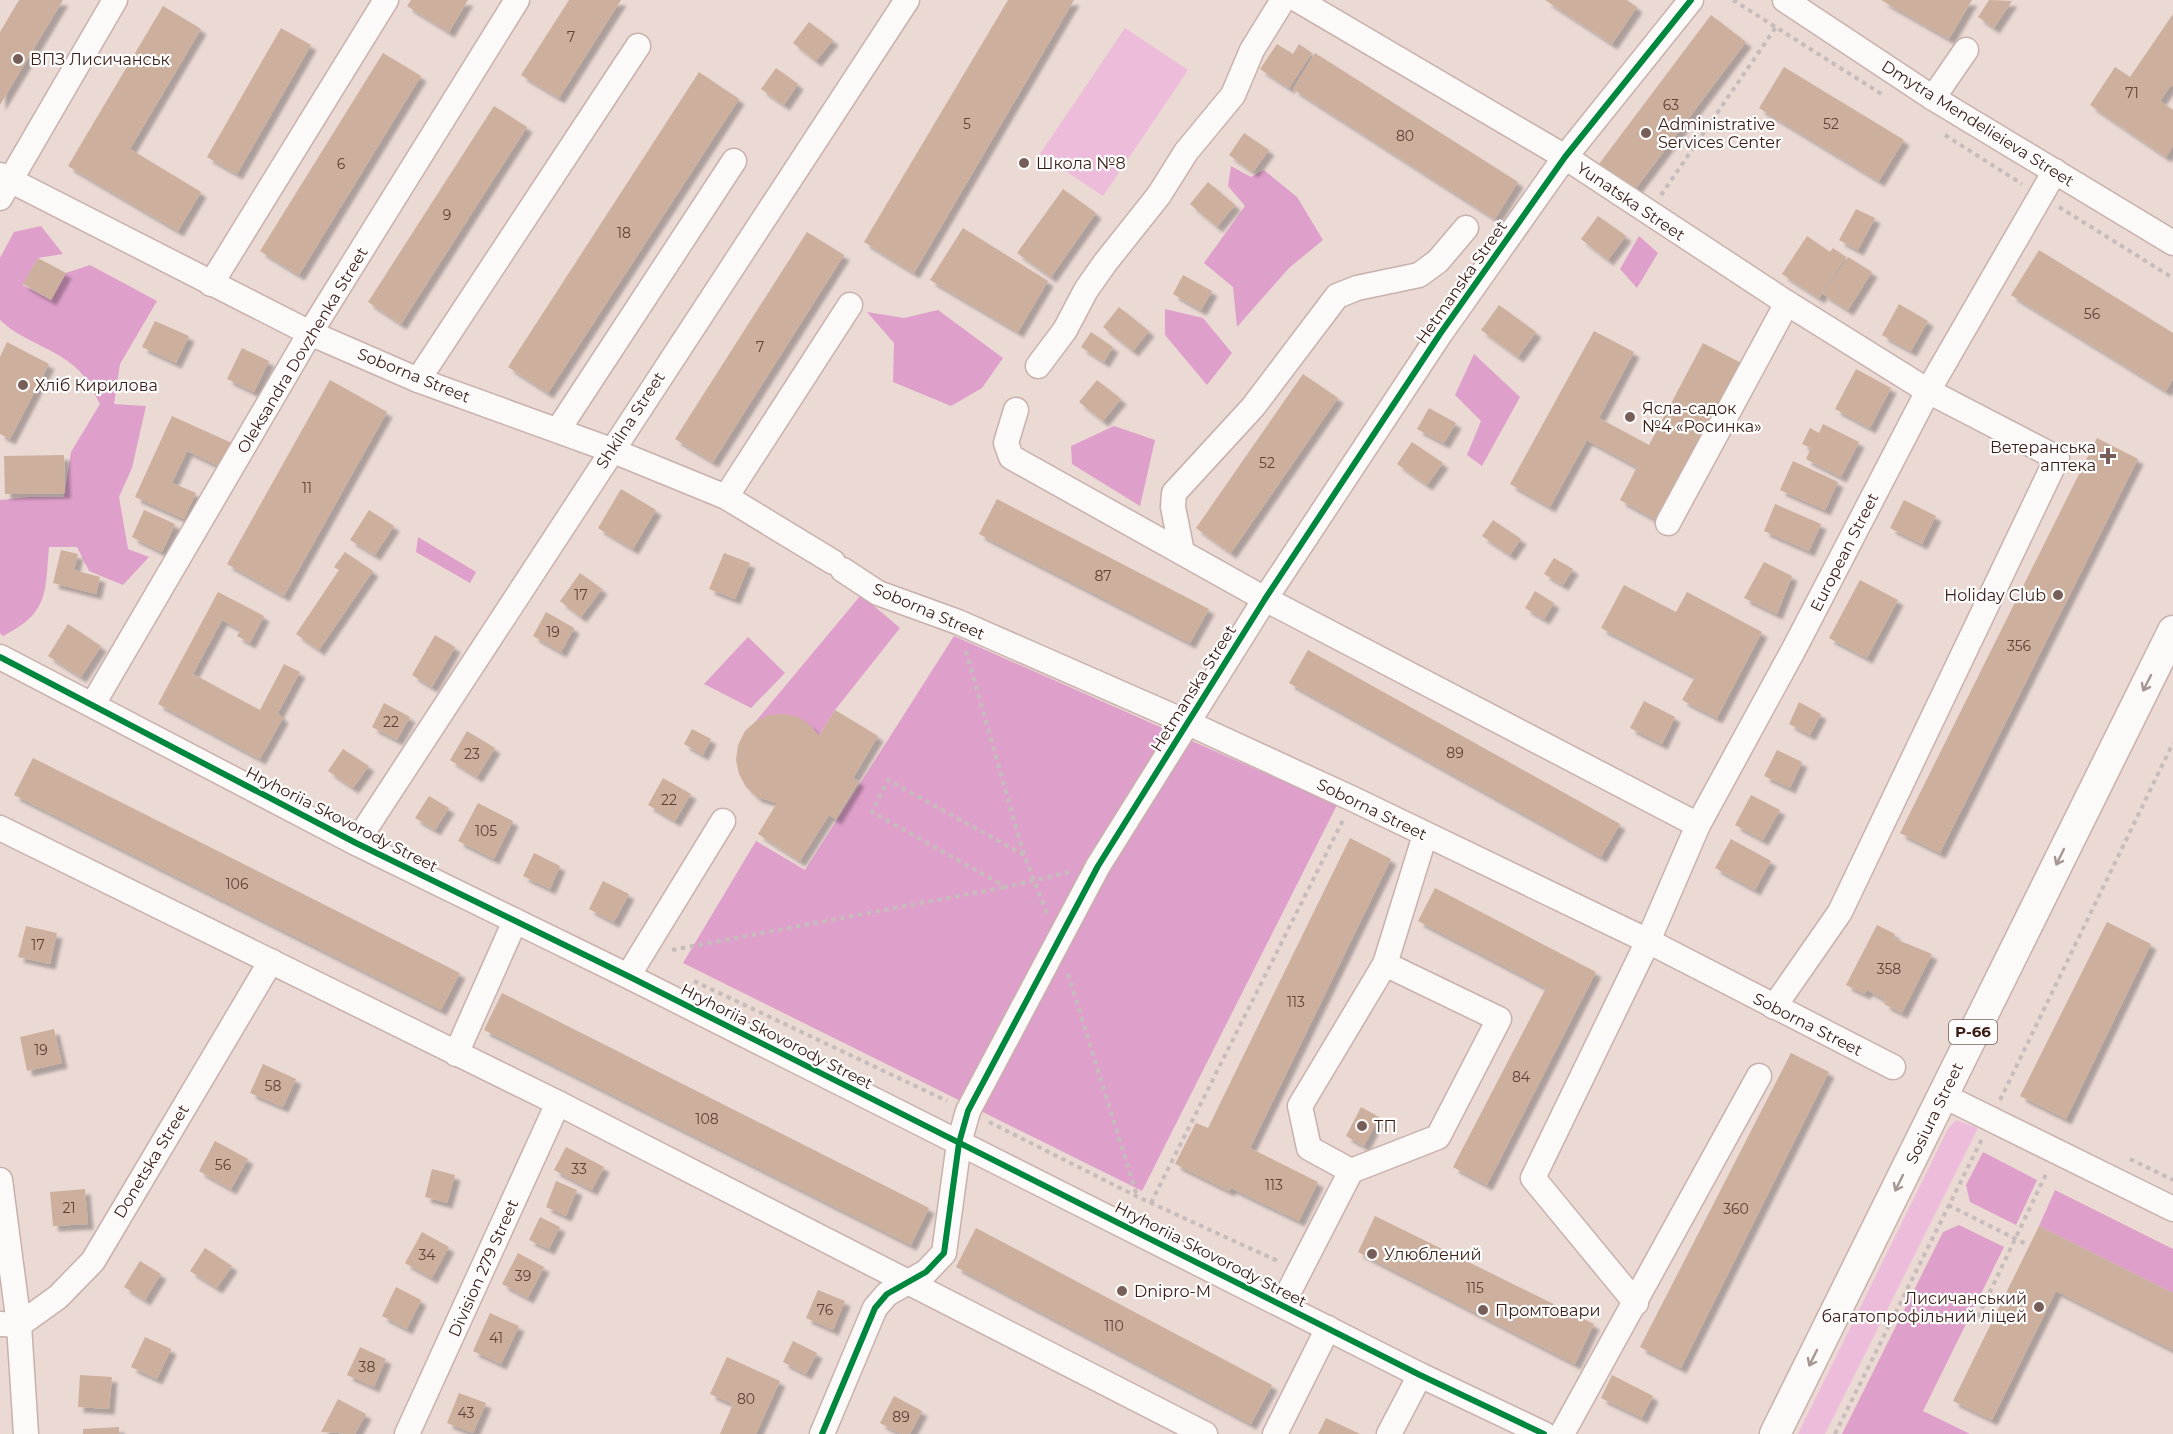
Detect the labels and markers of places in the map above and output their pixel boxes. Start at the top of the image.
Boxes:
place label: ВПЗ Лисичанськ [30,50,171,69]
marker: ВПЗ Лисичанськ [11,52,25,66]
place label: Administrative Services Center [1658,115,1781,152]
marker: Administrative Services Center [1639,126,1653,140]
place label: Школа №8 [1036,154,1126,173]
marker: Школа №8 [1017,156,1031,170]
place label: Хліб Кирилова [35,376,158,395]
marker: Хліб Кирилова [16,378,30,392]
place label: Ясла-садок №4 «Росинка» [1642,399,1762,436]
marker: Ясла-садок №4 «Росинка» [1623,410,1637,424]
place label: Ветеранська аптека [1990,438,2096,475]
marker: Ветеранська аптека [2101,449,2115,463]
place label: Holiday Club [1944,586,2046,605]
marker: Holiday Club [2051,588,2065,602]
place label: ТП [1374,1117,1397,1136]
marker: ТП [1355,1119,1369,1133]
place label: Улюблений [1384,1245,1482,1264]
marker: Улюблений [1365,1247,1379,1261]
place label: Dnipro-M [1134,1282,1211,1301]
marker: Dnipro-M [1115,1284,1129,1298]
place label: Лисичанський багатопрофільний ліцей [1822,1289,2027,1326]
marker: Лисичанський багатопрофільний ліцей [2032,1300,2046,1314]
place label: Промтовари [1495,1301,1600,1320]
marker: Промтовари [1476,1303,1490,1317]

